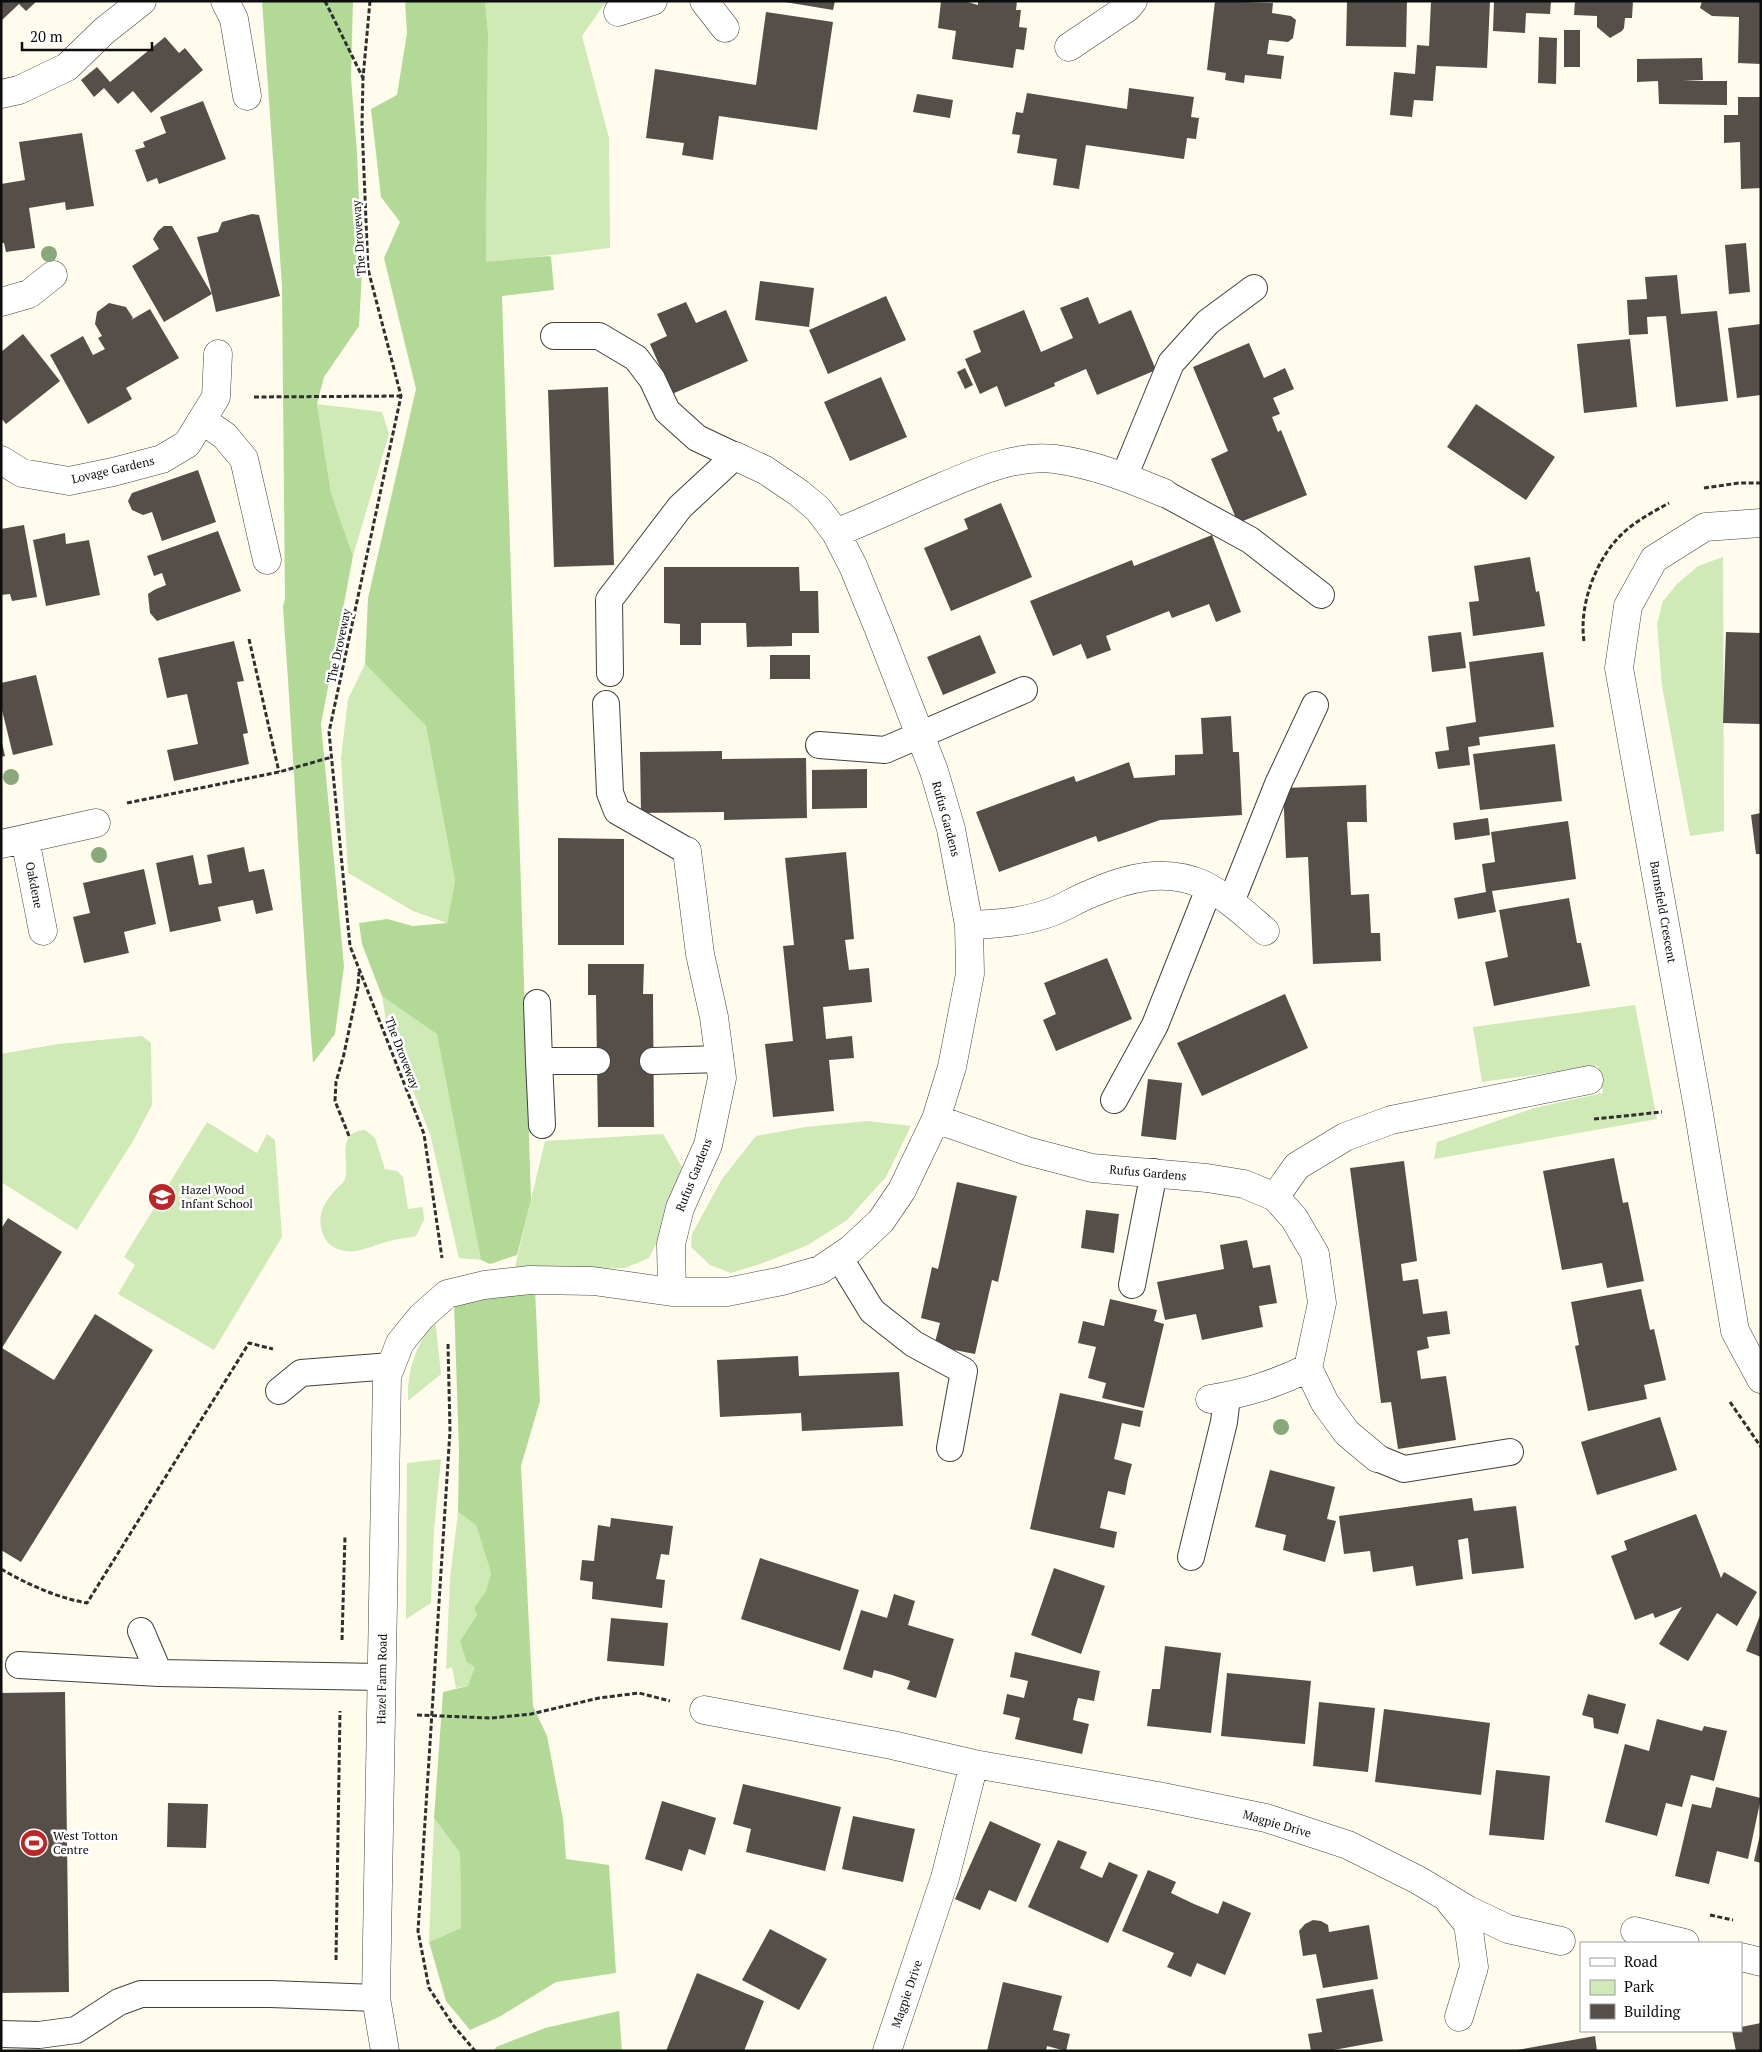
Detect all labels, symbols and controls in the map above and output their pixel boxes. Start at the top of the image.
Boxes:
scale bar [22,20,152,52]
text: 20 m [30,26,63,46]
street label: The Droveway [348,199,369,276]
street label: Lovage Gardens [70,453,156,486]
street label: The Droveway [323,606,354,684]
street label: Rufus Gardens [929,779,964,858]
street label: Oakdene [23,860,46,909]
street label: Barnsfield Crescent [1647,860,1680,965]
street label: The Droveway [382,1015,423,1092]
street label: Rufus Gardens [672,1136,715,1214]
street label: Rufus Gardens [1109,1162,1187,1183]
school or university icon: Hazel Wood Infant School [147,1182,177,1212]
place label: Hazel Wood Infant School [181,1182,253,1211]
street label: Hazel Farm Road [373,1633,390,1724]
street label: Magpie Drive [1241,1807,1313,1840]
sports icon: West Totton Centre [19,1828,49,1858]
place label: West Totton Centre [53,1828,118,1857]
legend [1580,1942,1742,2032]
text: Road [1624,1951,1657,1971]
street label: Magpie Drive [888,1958,925,2030]
text: Park [1624,1976,1654,1996]
text: Building [1624,2001,1682,2021]

